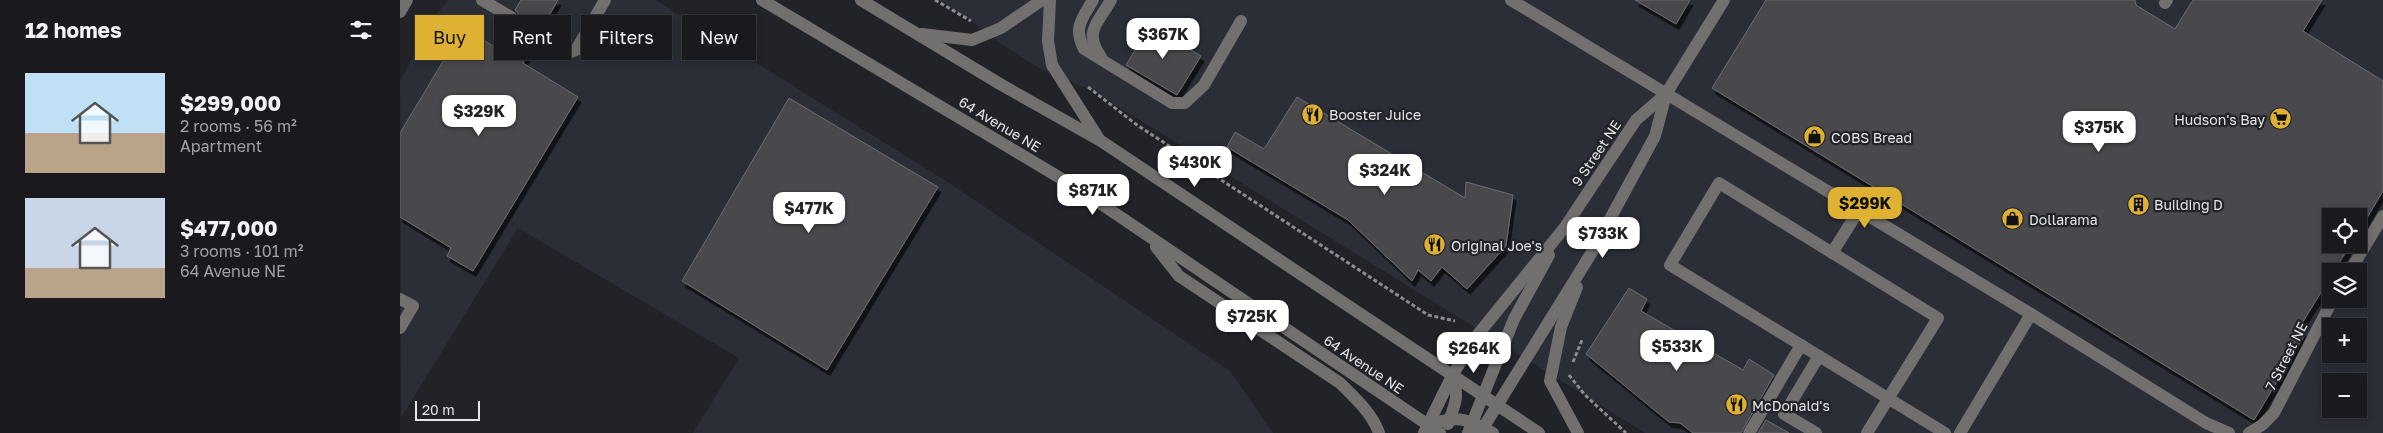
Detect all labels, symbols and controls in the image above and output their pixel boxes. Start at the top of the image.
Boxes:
chip: Buy [415,15,484,60]
chip: Rent [494,15,571,60]
chip: Filters [581,15,672,60]
chip: New [682,15,756,60]
icon: filters [347,16,375,44]
text: 12 homes [25,17,122,43]
pin: $367K [1128,18,1198,60]
text: $367K [1138,24,1188,44]
text: $299,000 [180,90,281,116]
icon: home [65,93,125,153]
street label: 64 Avenue NE [956,93,1044,155]
pin: $329K [444,94,514,137]
text: $329K [453,101,505,121]
restaurant icon: Booster Juice [1301,102,1325,126]
place label: Booster Juice [1329,106,1421,123]
supermarket icon: Hudson's Bay [2269,107,2293,131]
pin: $375K [2064,110,2134,153]
place label: Hudson's Bay [2174,111,2265,128]
text: 2 rooms · 56 m² [180,116,297,136]
street label: 9 Street NE [1568,117,1624,189]
text: $375K [2074,117,2124,137]
shop icon: COBS Bread [1803,125,1827,149]
place label: COBS Bread [1831,129,1912,146]
text: Apartment [180,136,262,156]
pin: $430K [1160,146,1230,188]
text: $430K [1169,152,1221,172]
pin: $324K [1350,154,1420,196]
text: $324K [1359,160,1411,180]
pin: $871K [1058,174,1128,216]
text: $871K [1068,180,1118,200]
pin: $299K [1830,186,1900,229]
pin: $477K [774,192,844,234]
building icon: Building D [2126,192,2150,216]
text: $299K [1839,193,1891,213]
place label: Building D [2154,196,2223,213]
text: $477K [784,198,834,218]
shop icon: Dollarama [2001,207,2025,231]
map controls [2322,208,2367,418]
button: locate [2322,208,2367,253]
place label: Dollarama [2029,211,2098,228]
text: $477,000 [180,215,278,241]
pin: $733K [1568,216,1638,259]
icon: home [65,218,125,278]
text: $733K [1578,223,1628,243]
restaurant icon: Original Joe's [1423,233,1447,257]
place label: Original Joe's [1451,237,1542,254]
text: 3 rooms · 101 m² [180,241,303,261]
text: 64 Avenue NE [180,261,286,281]
button: layers [2322,263,2367,308]
pin: $725K [1217,300,1287,342]
text: $725K [1227,306,1277,326]
button: + [2322,318,2367,363]
street label: 7 Street NE [2261,319,2311,393]
pin: $533K [1642,330,1712,372]
street label: 64 Avenue NE [1321,331,1407,397]
pin: $264K [1439,332,1509,374]
text: $533K [1651,336,1703,356]
text: $264K [1448,338,1500,358]
button: − [2322,373,2367,418]
restaurant icon: McDonald's [1724,393,1748,417]
place label: McDonald's [1752,397,1830,414]
scale bar [415,398,480,421]
text: 20 m [422,401,455,418]

